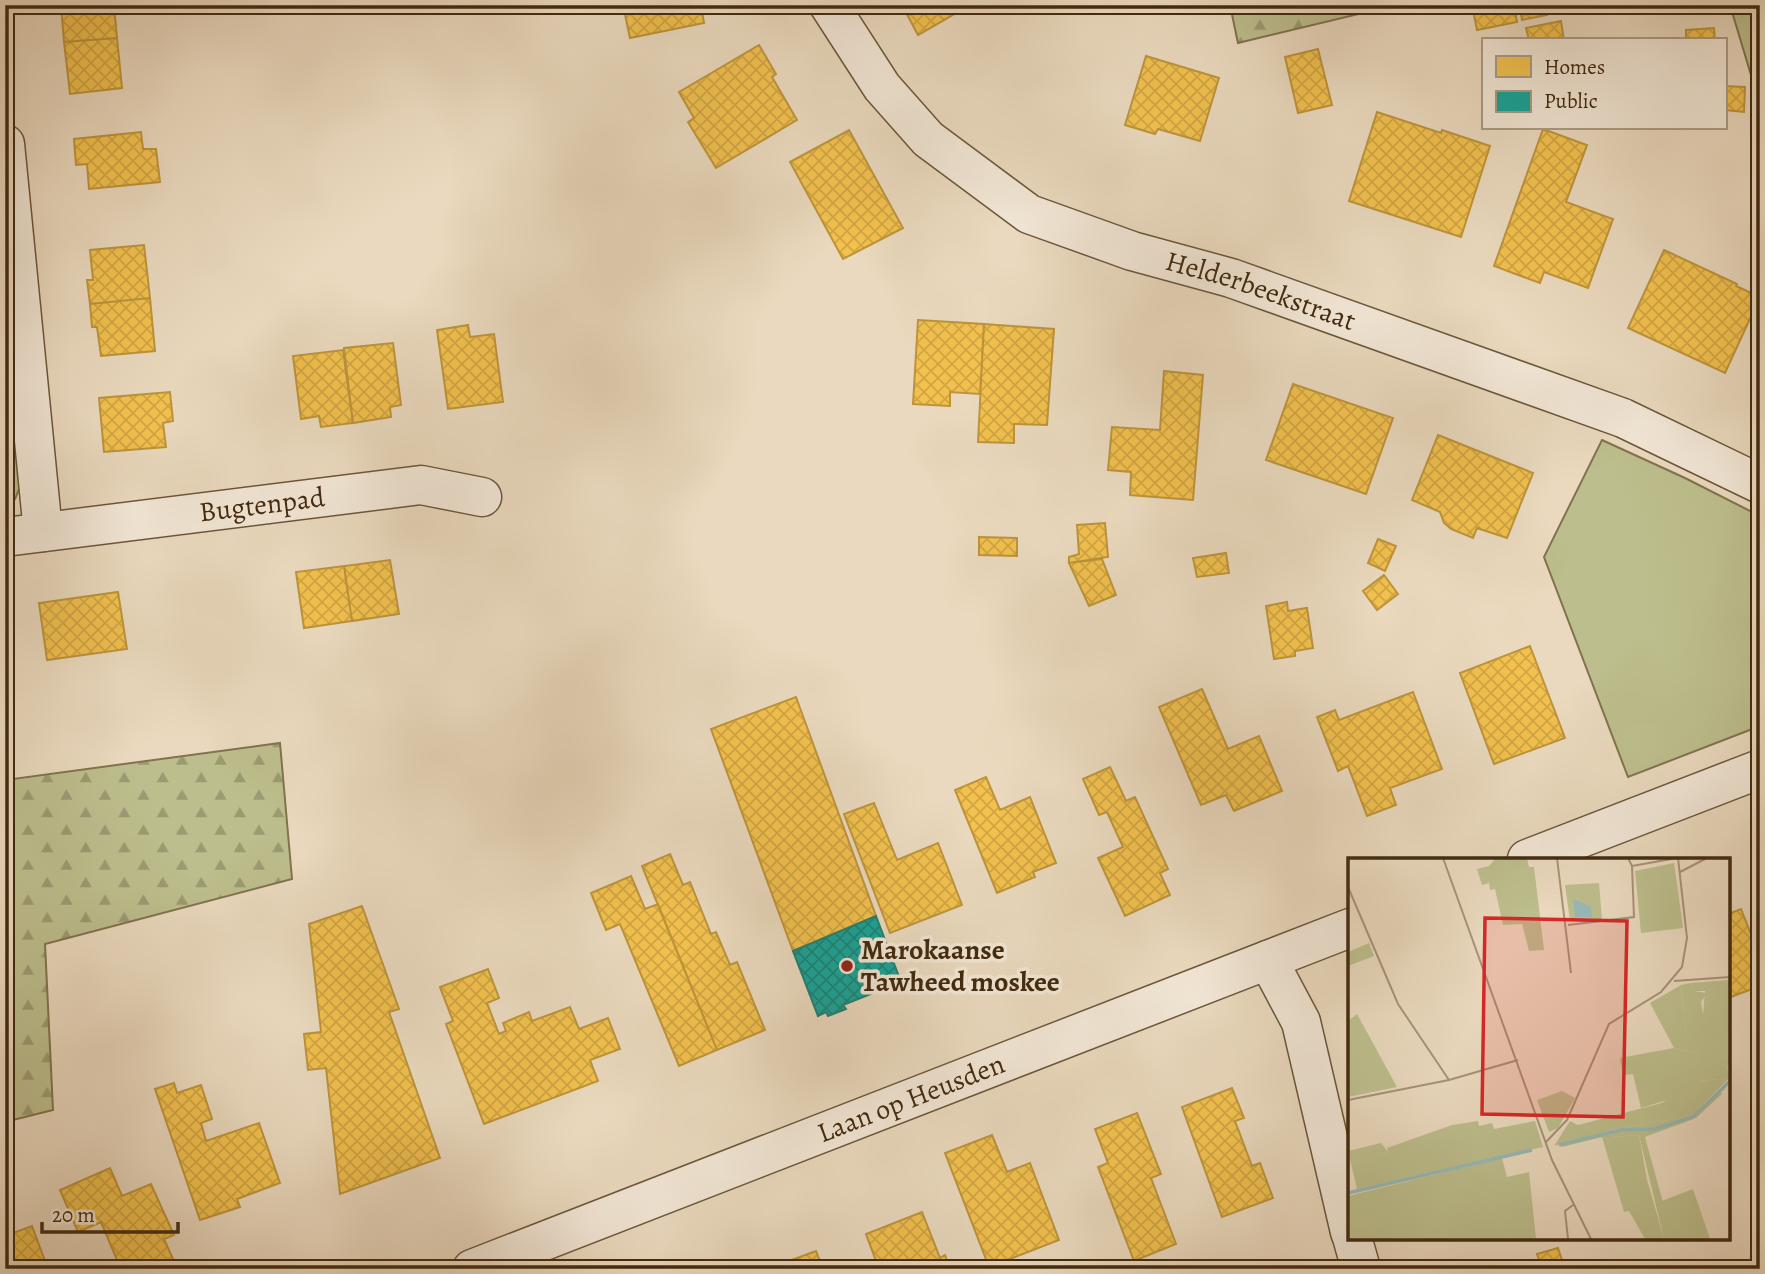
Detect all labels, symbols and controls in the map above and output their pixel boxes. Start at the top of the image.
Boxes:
legend [1482,38,1726,130]
text: Homes [1544,53,1605,81]
text: Public [1544,87,1598,115]
street label: Helderbeekstraat [1161,242,1361,340]
street label: Bugtenpad [197,478,328,532]
inset map [1348,858,1730,1239]
place label: Marokaanse Tawheed moskee [861,931,1060,1001]
marker: Marokaanse Tawheed moskee [839,958,855,974]
street label: Laan op Heusden [812,1045,1010,1152]
scale bar [42,1190,178,1234]
text: 20 m [52,1201,95,1229]

